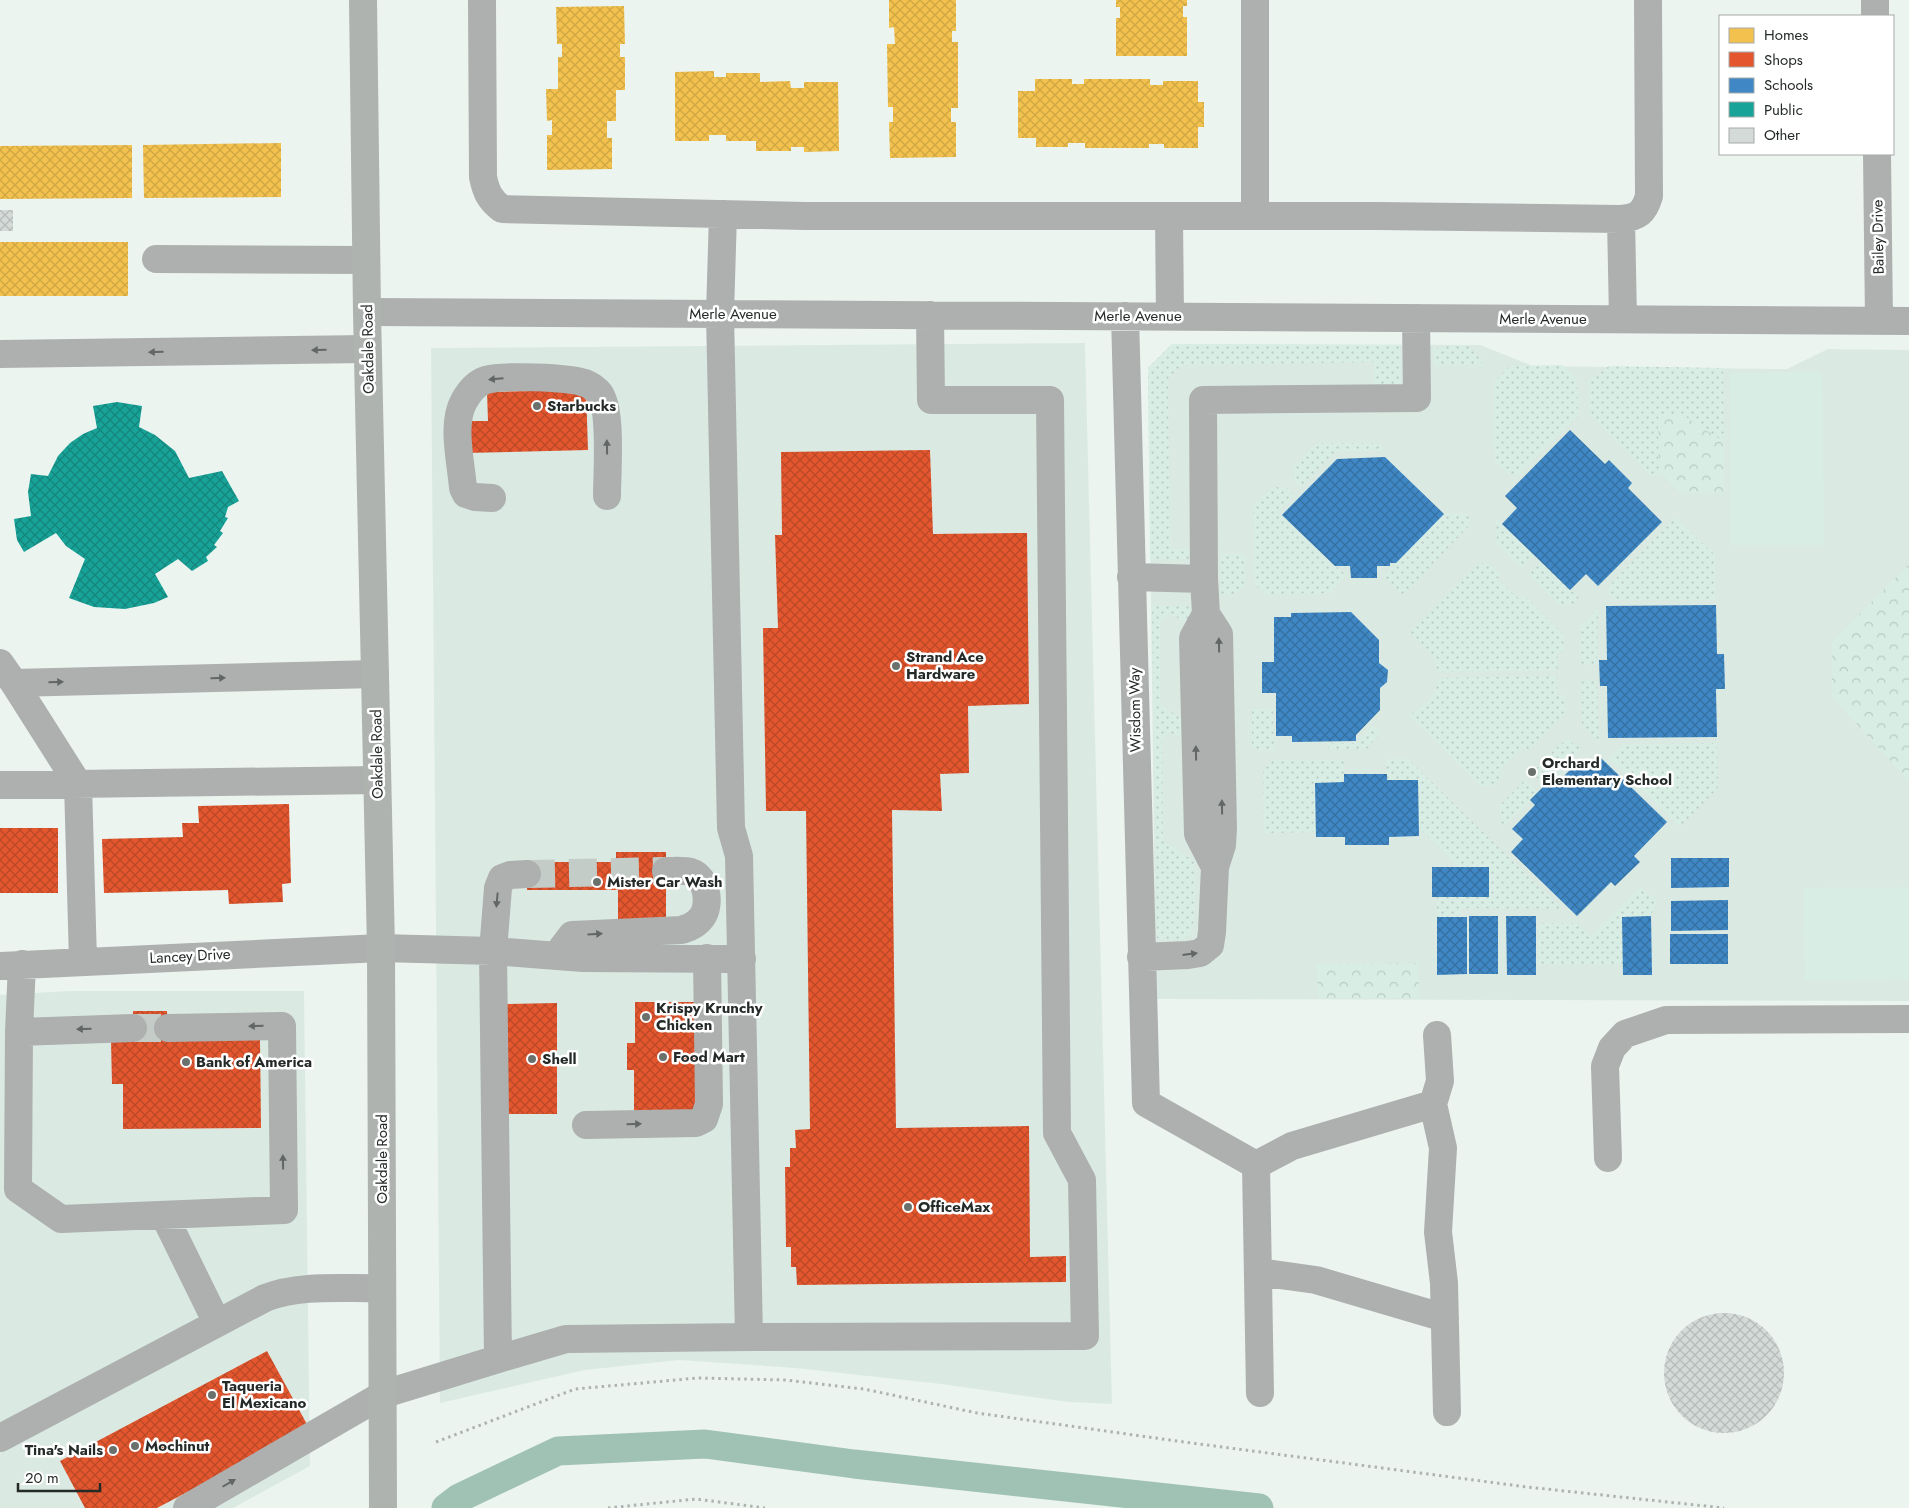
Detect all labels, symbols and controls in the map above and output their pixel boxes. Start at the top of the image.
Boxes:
legend [1719,15,1894,155]
text: Homes [1764,24,1808,46]
text: Shops [1764,49,1803,71]
text: Schools [1764,74,1813,96]
text: Public [1764,99,1803,121]
text: Other [1764,124,1801,146]
street label: Bailey Drive [1866,199,1890,275]
street label: Merle Avenue [689,303,777,325]
street label: Oakdale Road [356,304,380,394]
street label: Merle Avenue [1094,305,1182,327]
street label: Merle Avenue [1499,308,1587,330]
one-way arrow [310,346,326,354]
one-way arrow [148,348,164,356]
one-way arrow [488,375,504,383]
place label: Starbucks [547,395,616,417]
marker: Starbucks [531,400,543,412]
one-way arrow [603,439,611,455]
one-way arrow [1215,636,1223,652]
place label: Strand Ace Hardware [906,646,984,685]
marker: Strand Ace Hardware [890,660,902,672]
street label: Wisdom Way [1123,667,1147,753]
one-way arrow [210,673,226,681]
one-way arrow [48,678,64,686]
street label: Oakdale Road [365,709,389,799]
one-way arrow [1192,745,1200,761]
place label: Orchard Elementary School [1542,752,1672,791]
marker: Orchard Elementary School [1526,766,1538,778]
one-way arrow [1218,799,1226,815]
place label: Mister Car Wash [607,871,723,893]
marker: Mister Car Wash [591,876,603,888]
one-way arrow [492,892,500,908]
one-way arrow [587,930,603,938]
street label: Lancey Drive [149,943,231,969]
one-way arrow [1182,950,1198,958]
place label: Krispy Krunchy Chicken [656,997,763,1036]
marker: Krispy Krunchy Chicken [640,1011,652,1023]
one-way arrow [248,1022,264,1030]
one-way arrow [76,1026,92,1034]
place label: Food Mart [673,1046,745,1068]
place label: Shell [542,1048,577,1070]
place label: Bank of America [196,1051,312,1073]
marker: Food Mart [657,1051,669,1063]
marker: Shell [526,1053,538,1065]
marker: Bank of America [180,1056,192,1068]
street label: Oakdale Road [371,1114,393,1204]
one-way arrow [627,1120,643,1128]
one-way arrow [279,1154,287,1170]
place label: OfficeMax [918,1196,990,1218]
marker: OfficeMax [902,1201,914,1213]
place label: Taqueria El Mexicano [222,1375,307,1414]
marker: Taqueria El Mexicano [206,1389,218,1401]
place label: Mochinut [145,1435,210,1457]
place label: Tina's Nails [25,1439,103,1461]
marker: Mochinut [129,1440,141,1452]
marker: Tina's Nails [107,1444,119,1456]
scale bar [18,1460,100,1492]
text: 20 m [25,1467,59,1489]
one-way arrow [223,1479,236,1488]

